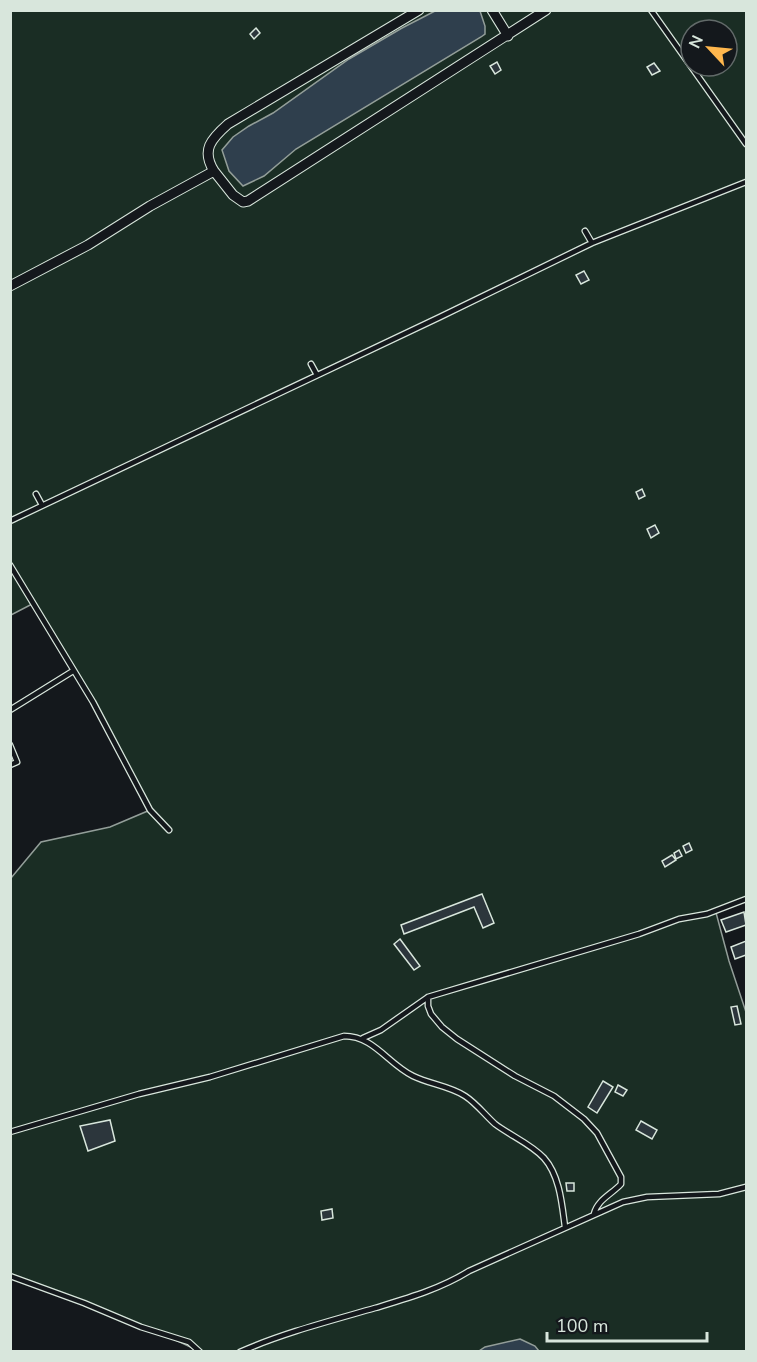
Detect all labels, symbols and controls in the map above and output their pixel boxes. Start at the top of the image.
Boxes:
north arrow [679,18,739,78]
text: N [684,32,709,52]
scale bar [547,1305,708,1343]
text: 100 m [556,1314,608,1338]

